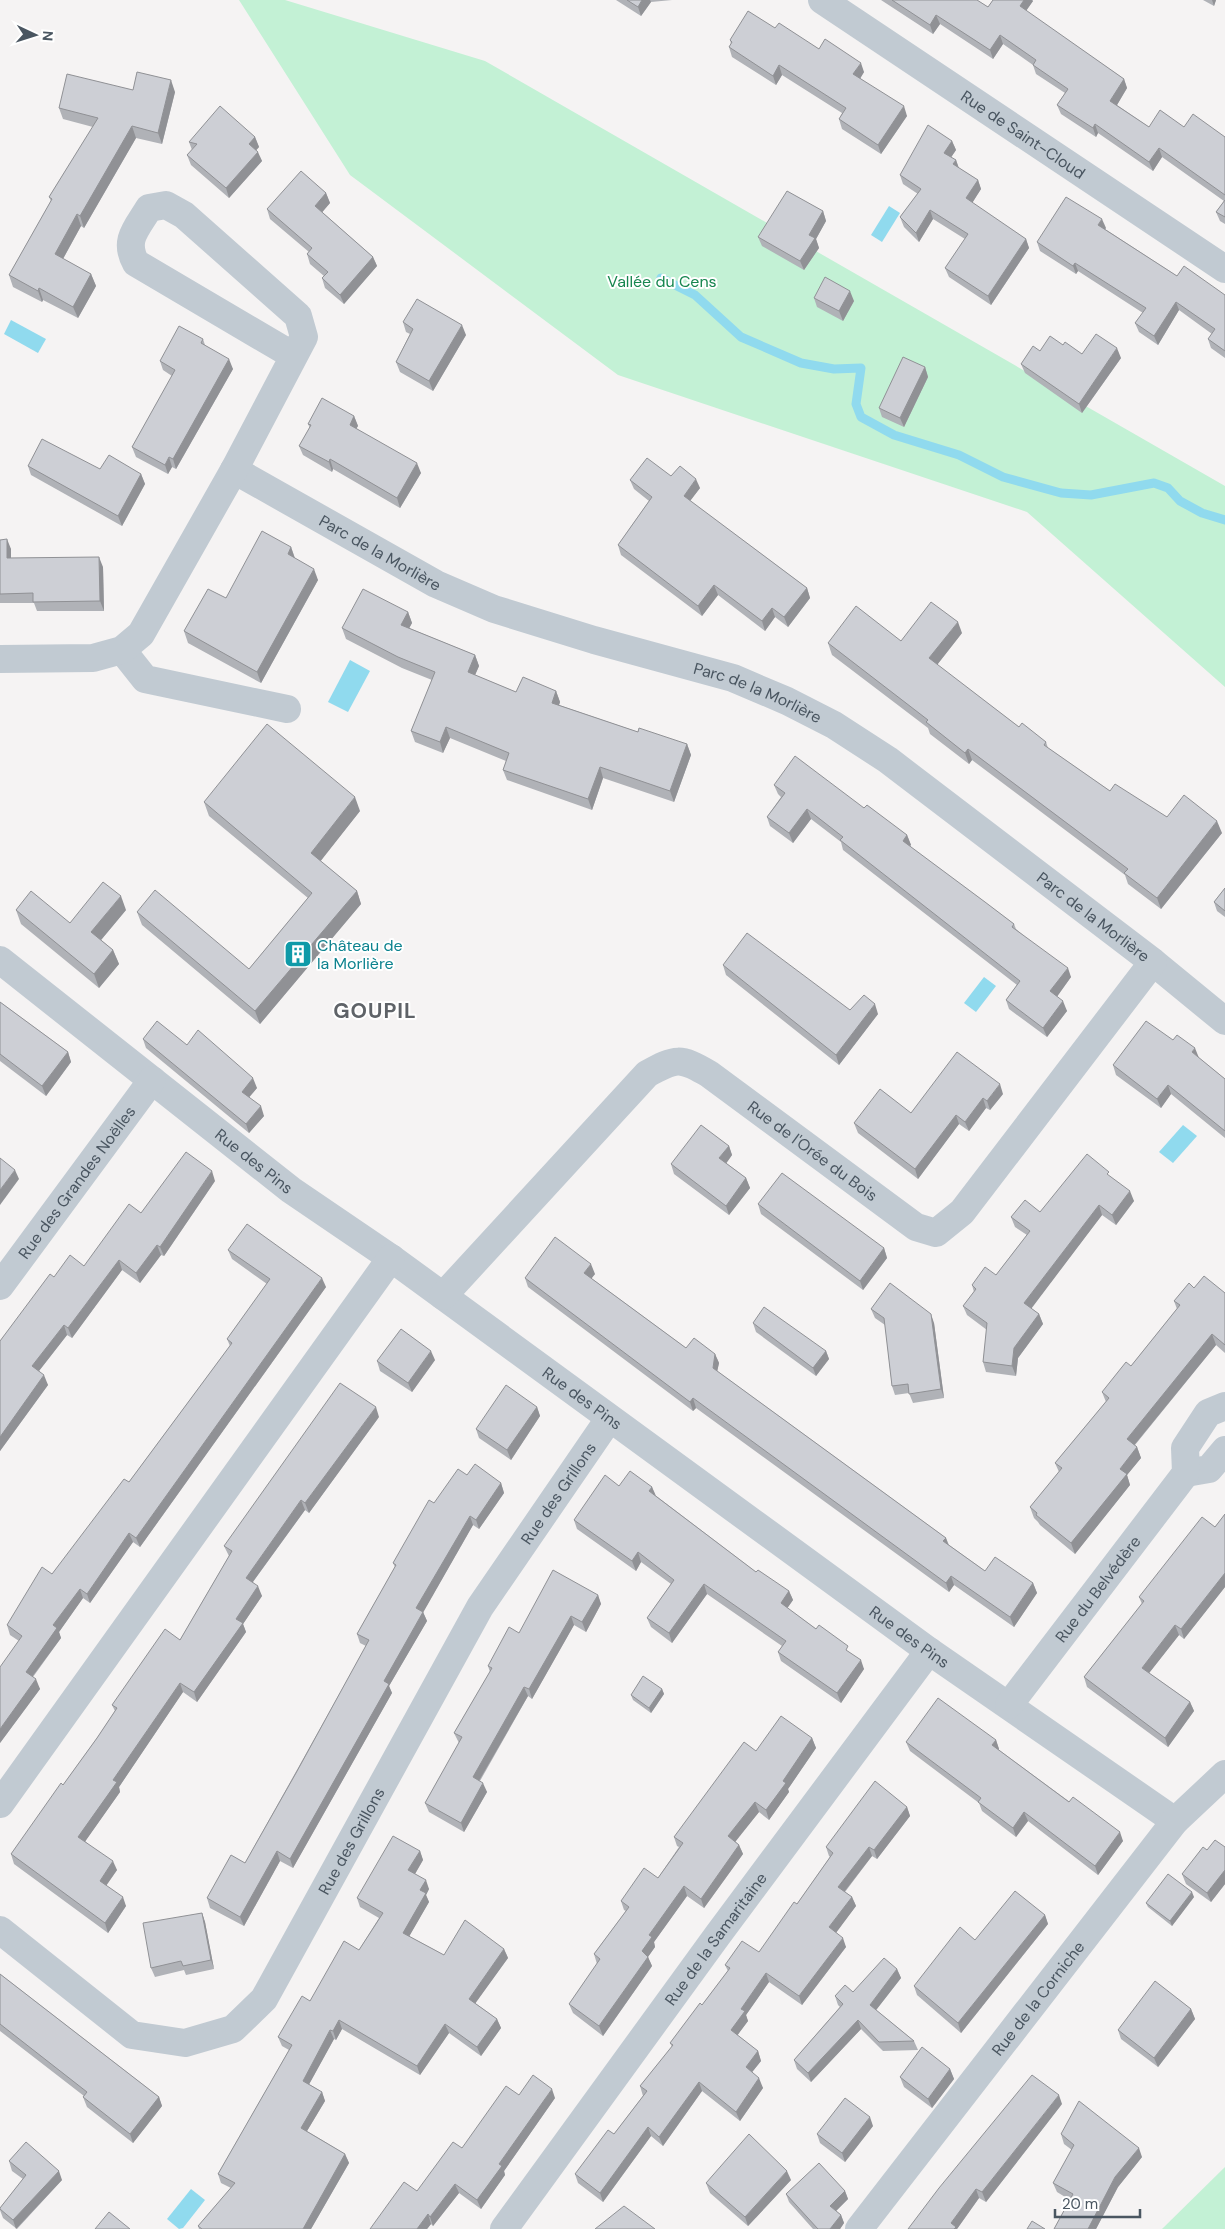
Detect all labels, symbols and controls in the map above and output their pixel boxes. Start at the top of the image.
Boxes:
north arrow [10,10,60,60]
text: N [39,30,57,42]
street label: Rue de Saint-Cloud [957,86,1089,184]
park label: Vallée du Cens [607,271,717,292]
street label: Parc de la Morlière [315,510,445,596]
street label: Parc de la Morlière [691,658,825,728]
street label: Parc de la Morlière [1032,867,1154,967]
place label: Château de la Morlière [317,935,403,974]
building icon: Château de la Morlière [283,939,313,969]
district label: GOUPIL [333,997,417,1025]
street label: Rue de l'Orée du Bois [743,1096,882,1206]
street label: Rue des Grandes Noëlles [14,1102,140,1263]
street label: Rue des Pins [211,1124,297,1199]
street label: Rue des Pins [538,1362,626,1434]
street label: Rue des Grillons [516,1438,601,1549]
street label: Rue du Belvédère [1051,1532,1145,1647]
street label: Rue des Pins [865,1601,953,1673]
street label: Rue des Grillons [314,1784,390,1898]
street label: Rue de la Samaritaine [660,1868,772,2010]
street label: Rue de la Corniche [987,1937,1089,2060]
scale bar [1055,2186,1140,2218]
text: 20 m [1062,2194,1098,2214]

